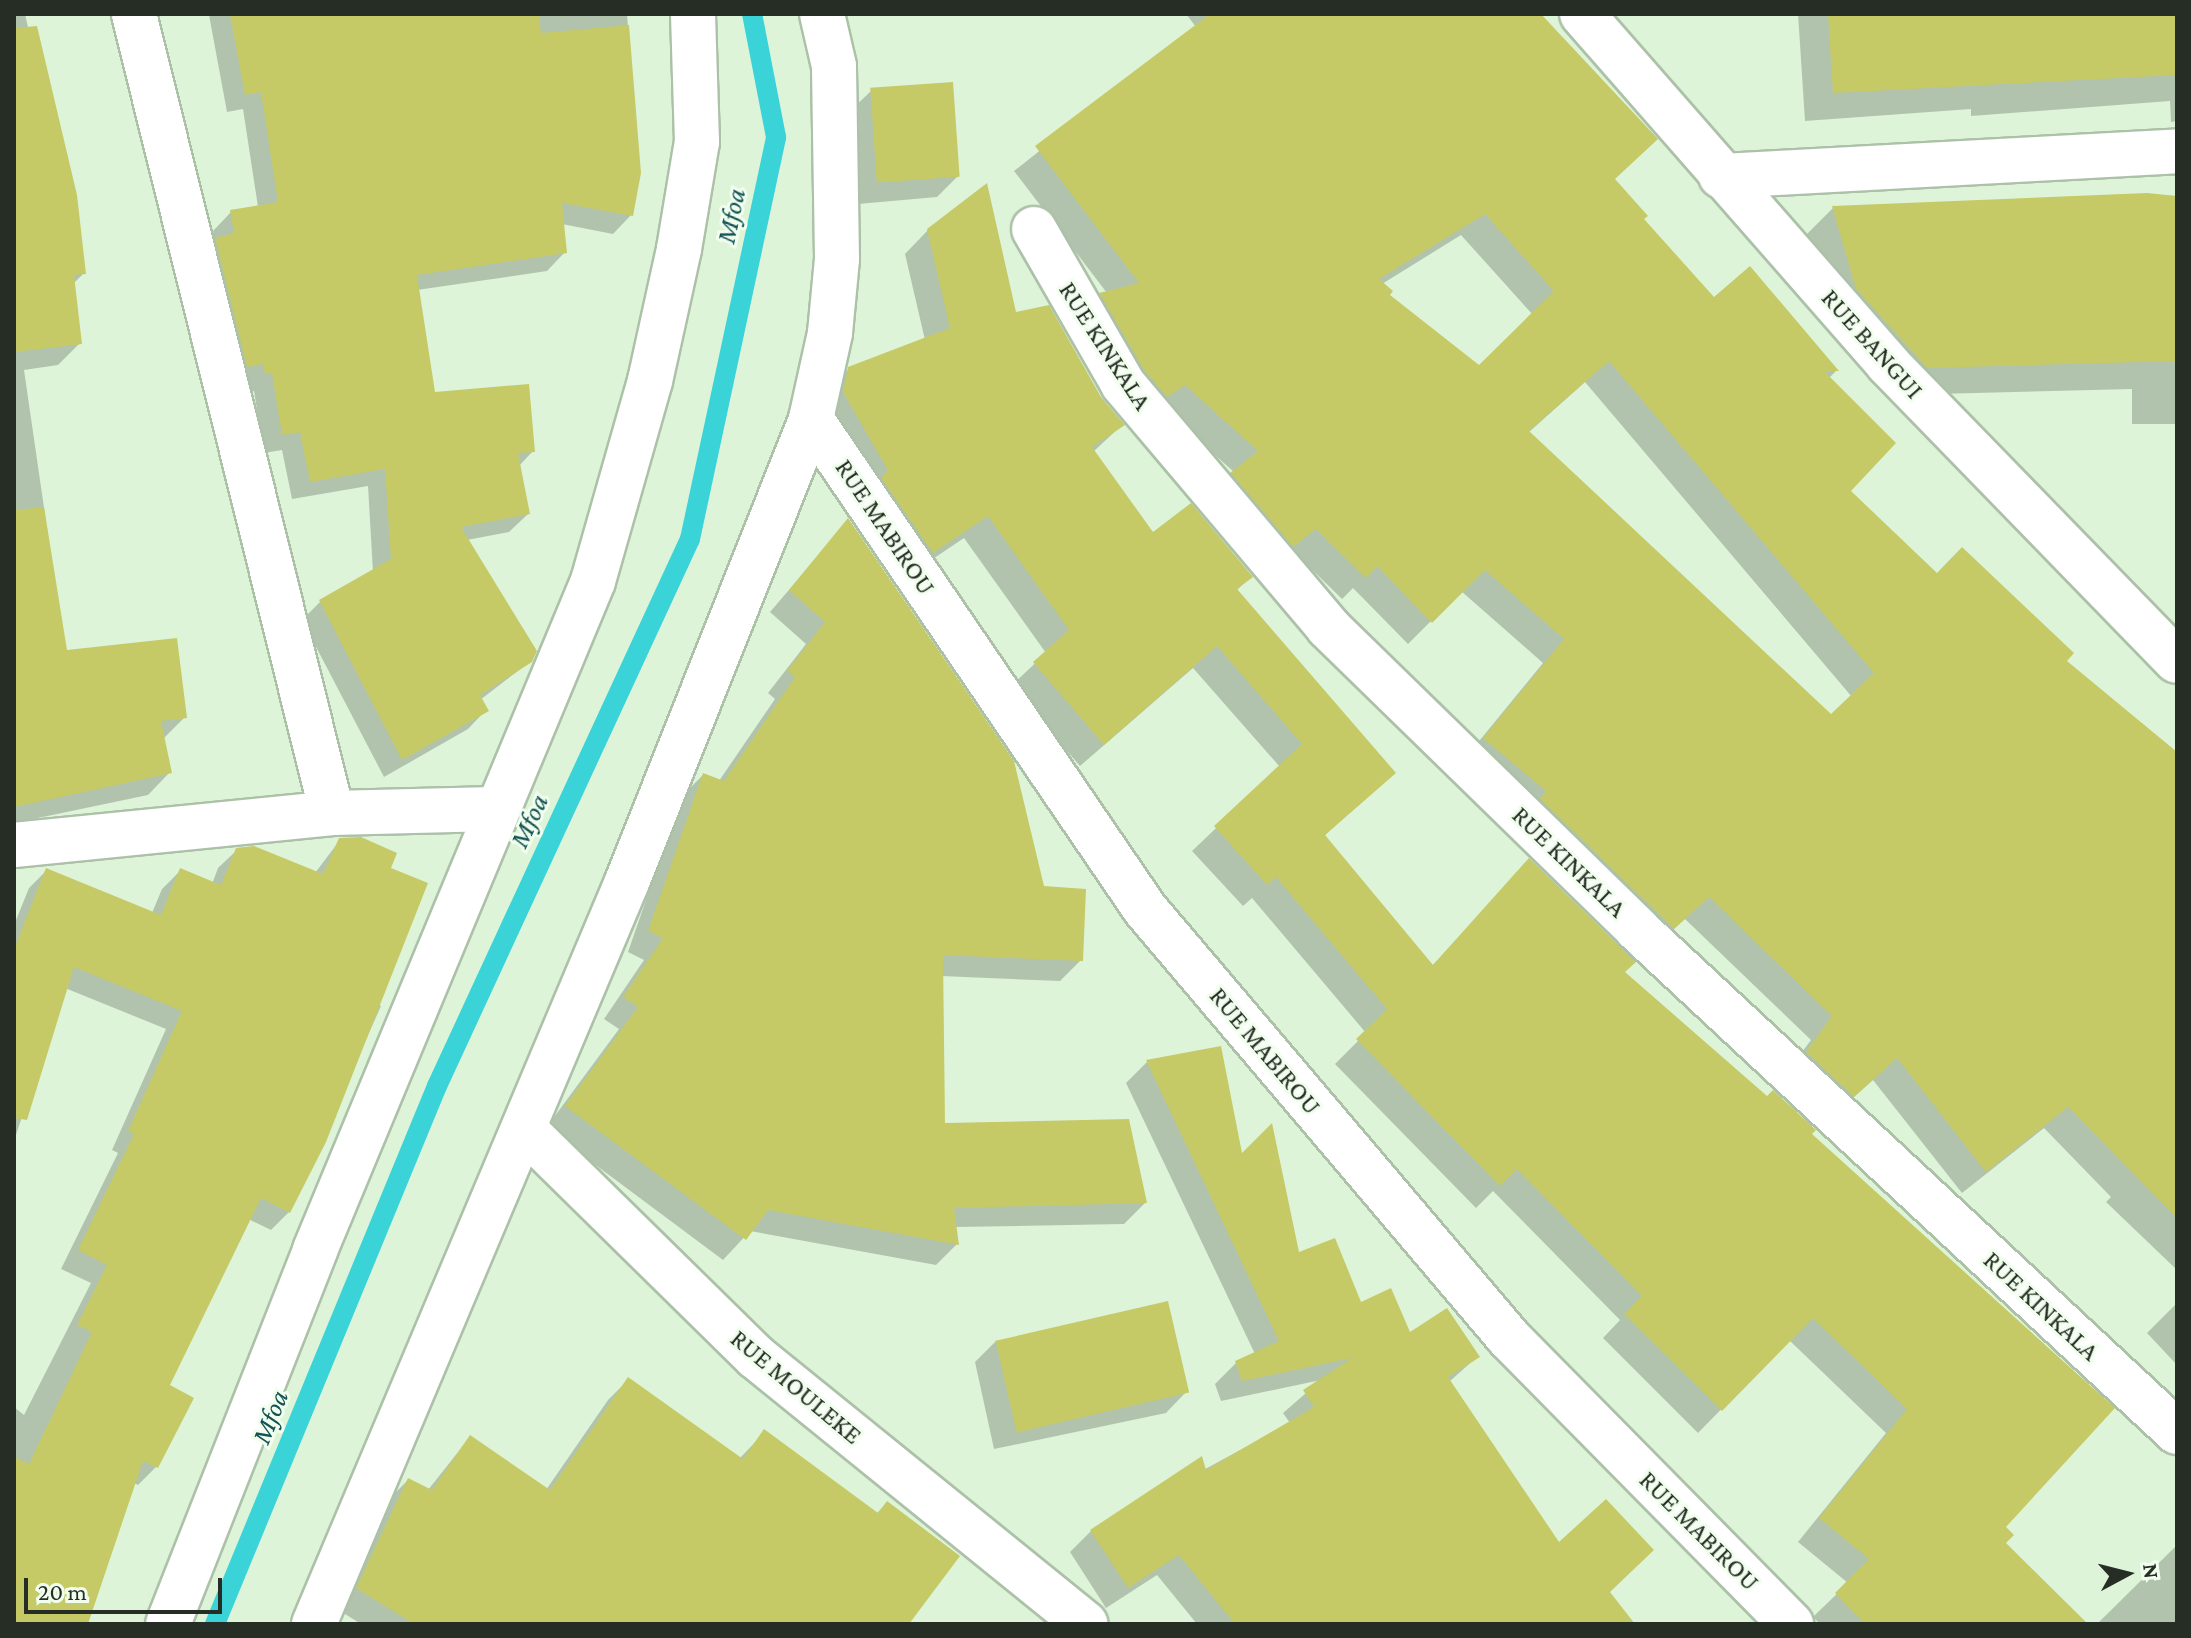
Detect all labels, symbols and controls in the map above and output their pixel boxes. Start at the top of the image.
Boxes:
water label: Mfoa [709,185,753,247]
street label: RUE KINKALA [1052,276,1158,416]
street label: RUE BANGUI [1815,283,1929,405]
street label: RUE MABIROU [828,453,942,601]
water label: Mfoa [502,789,556,853]
street label: RUE KINKALA [1505,800,1633,924]
street label: RUE MABIROU [1203,981,1327,1121]
street label: RUE KINKALA [1977,1245,2105,1367]
street label: RUE MOULEKE [724,1323,868,1451]
water label: Mfoa [244,1385,296,1449]
street label: RUE MABIROU [1633,1465,1765,1597]
north arrow [2087,1534,2167,1614]
scale bar [28,1562,226,1612]
text: N [2138,1562,2165,1580]
text: 20 m [38,1578,87,1605]

